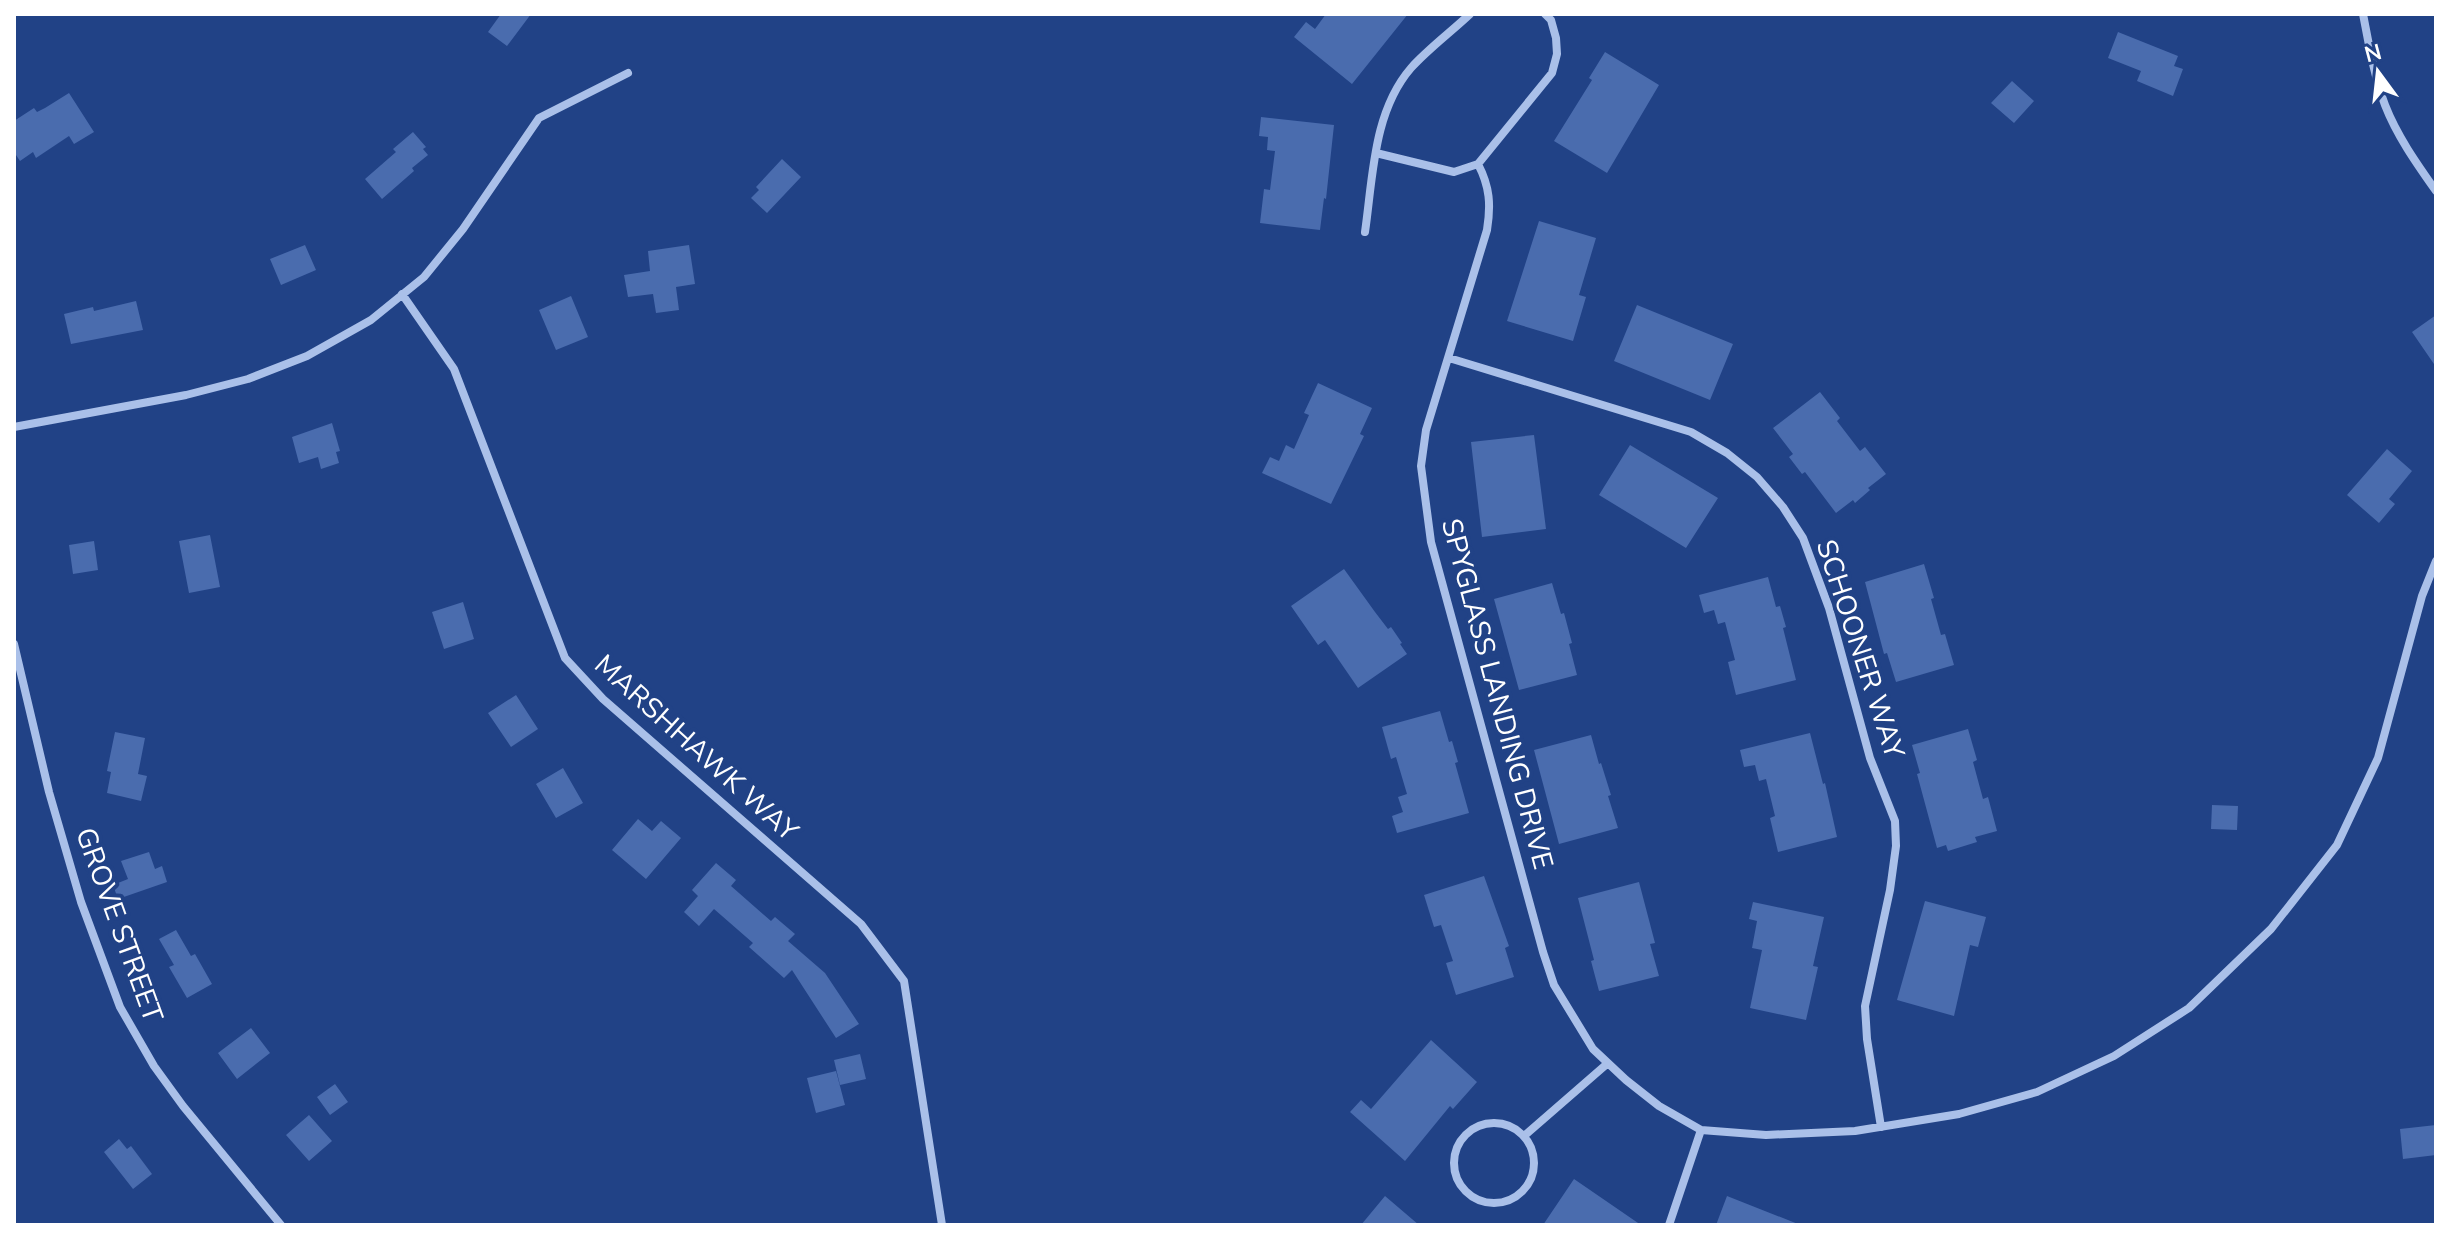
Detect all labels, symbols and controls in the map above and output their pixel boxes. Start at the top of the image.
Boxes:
north arrow [2338,32,2418,112]
text: N [2361,37,2385,70]
street label: SPYGLASS LANDING DRIVE [1432,515,1562,873]
street label: SCHOONER WAY [1807,535,1914,764]
street label: MARSHHAWK WAY [586,646,807,851]
street label: GROVE STREET [66,823,172,1028]

